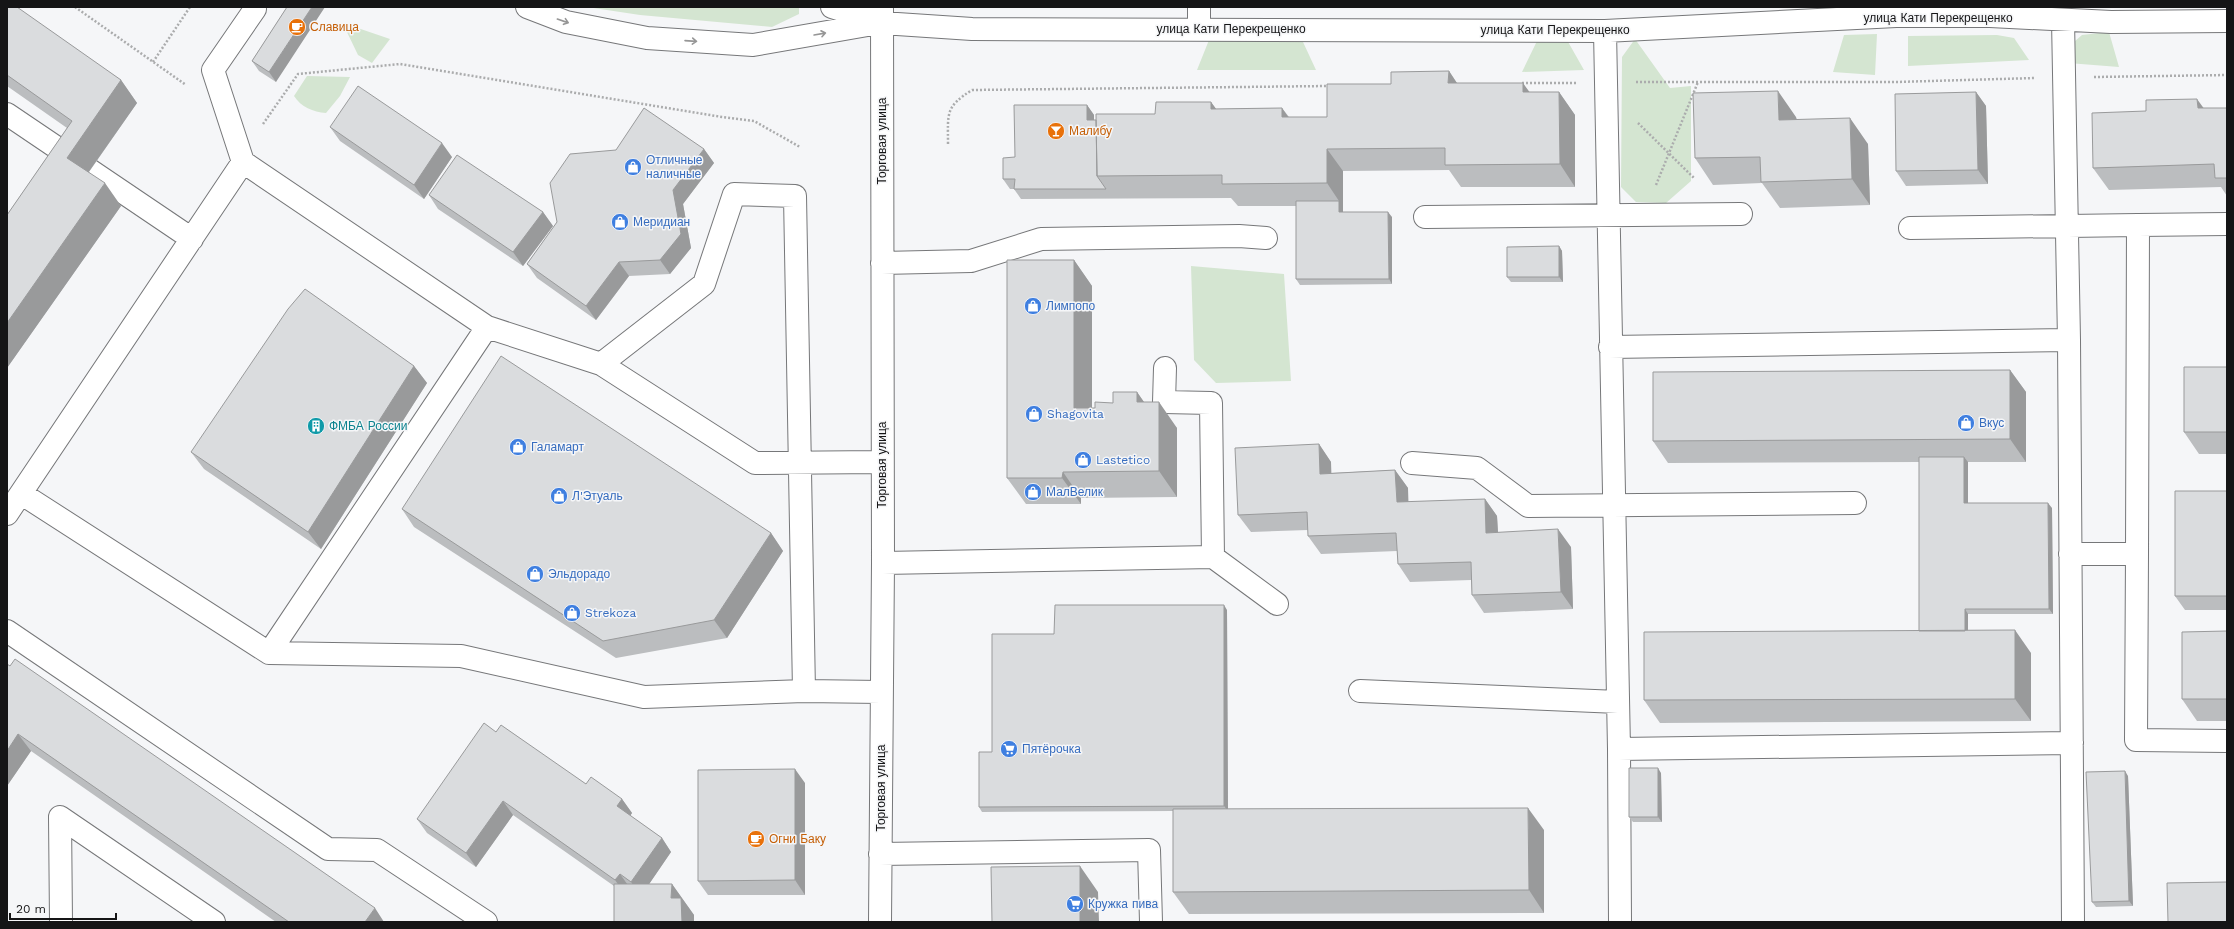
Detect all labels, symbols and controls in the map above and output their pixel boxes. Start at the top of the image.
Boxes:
street label: улица Кати Перекрещенко [1863,11,2013,25]
cafe icon: Славица [287,17,307,37]
one-way arrow [557,18,570,25]
place label: Славица [310,20,359,34]
street label: улица Кати Перекрещенко [1156,22,1306,36]
street label: улица Кати Перекрещенко [1480,23,1630,37]
one-way arrow [813,29,826,37]
one-way arrow [684,38,697,45]
street label: Торговая улица [875,97,889,185]
bar icon: Малибу [1046,121,1066,141]
place label: Малибу [1069,124,1112,138]
place label: Отличные наличные [646,153,703,181]
shop icon: Отличные наличные [623,157,643,177]
shop icon: Меридиан [610,212,630,232]
place label: Меридиан [633,215,690,229]
shop icon: Лимпопо [1023,296,1043,316]
place label: Лимпопо [1046,299,1095,313]
shop icon: Shagovita [1024,404,1044,424]
place label: Shagovita [1047,407,1104,421]
shop icon: Вкус [1956,413,1976,433]
building icon: ФМБА России [306,416,326,436]
place label: Вкус [1979,416,2004,430]
place label: ФМБА России [329,419,407,433]
street label: Торговая улица [875,421,889,509]
shop icon: Галамарт [508,437,528,457]
place label: Галамарт [531,440,585,454]
shop icon: Lastetico [1073,450,1093,470]
place label: Lastetico [1096,453,1150,467]
shop icon: МалВелик [1023,482,1043,502]
place label: МалВелик [1046,485,1104,499]
shop icon: Л'Этуаль [549,486,569,506]
place label: Л'Этуаль [572,489,623,503]
shop icon: Эльдорадо [525,564,545,584]
place label: Эльдорадо [548,567,611,581]
shop icon: Strekoza [562,603,582,623]
place label: Strekoza [585,606,636,620]
supermarket icon: Пятёрочка [999,739,1019,759]
place label: Пятёрочка [1022,742,1081,756]
street label: Торговая улица [874,744,888,832]
cafe icon: Огни Баку [746,829,766,849]
place label: Огни Баку [769,832,826,846]
supermarket icon: Кружка пива [1065,894,1085,914]
scale bar [10,895,116,921]
place label: Кружка пива [1088,897,1158,911]
text: 20 m [16,902,46,916]

